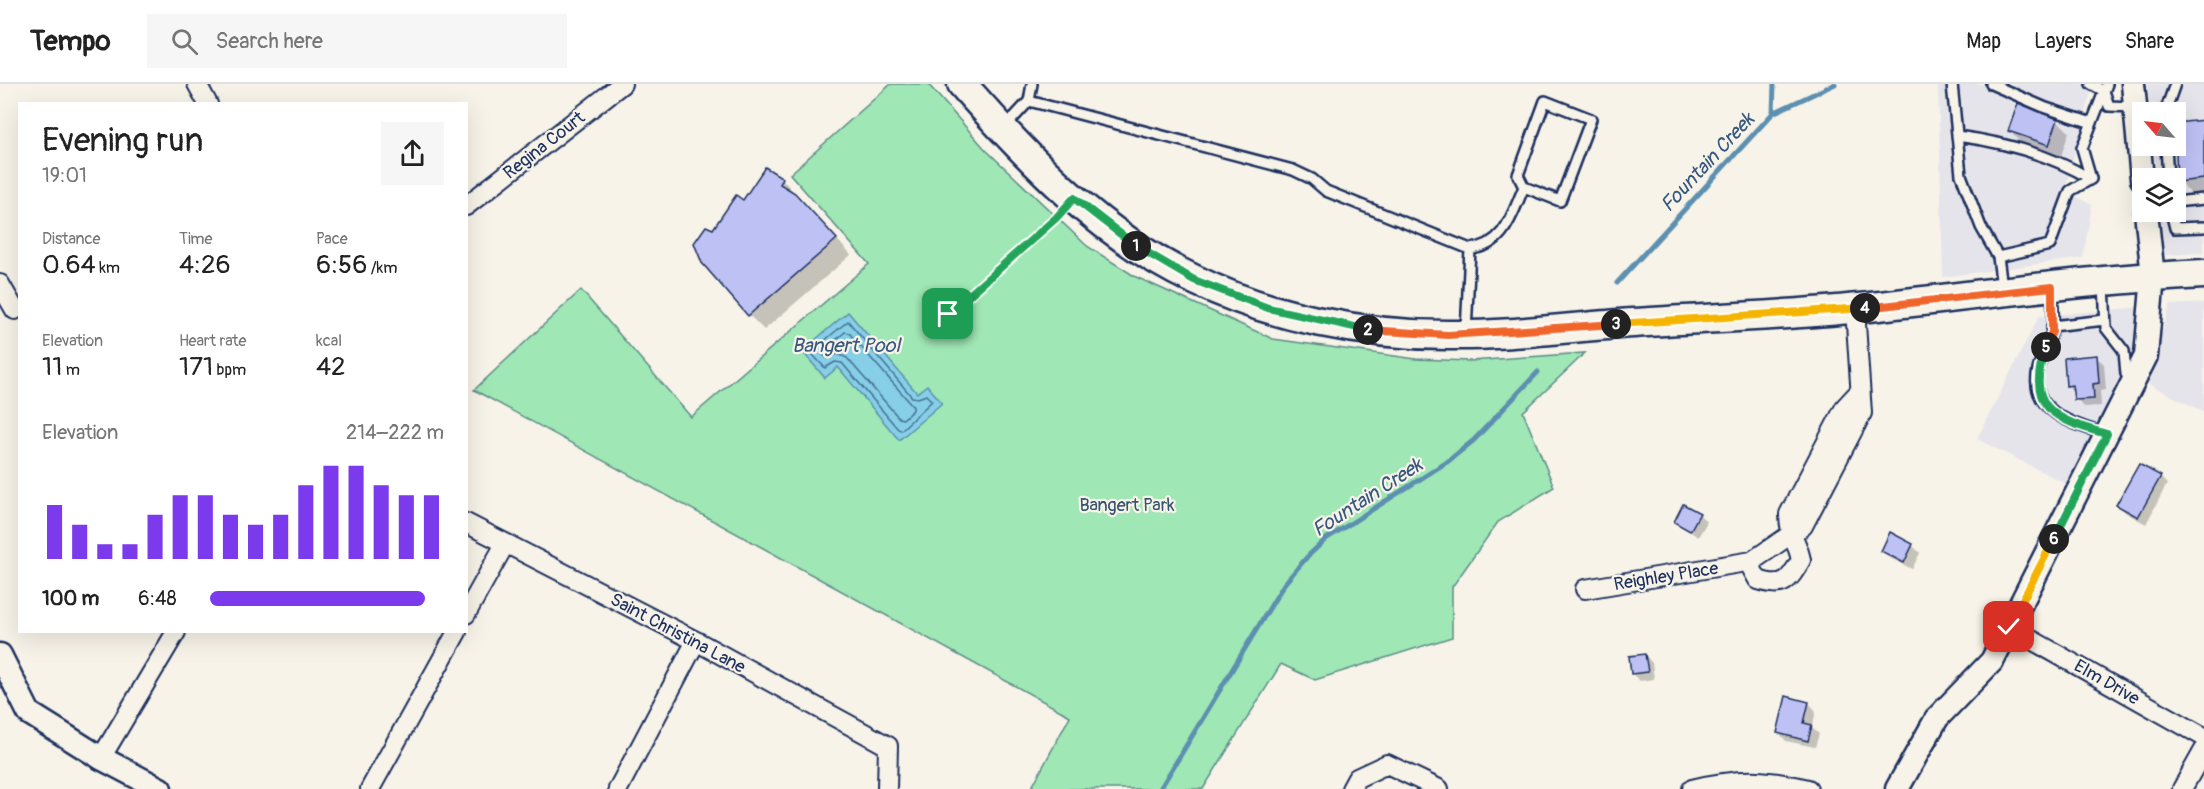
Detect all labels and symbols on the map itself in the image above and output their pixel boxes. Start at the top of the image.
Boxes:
north arrow [2132,102,2186,156]
street label: Regina Court [499,106,590,184]
water label: Fountain Creek [1655,106,1761,217]
pin: 1 [1121,231,1151,261]
pin [922,288,973,339]
pin: 4 [1850,293,1880,323]
pin: 3 [1601,309,1631,339]
pin: 2 [1353,315,1383,345]
pin: 5 [2031,332,2061,362]
water label: Bangert Pool [792,333,902,358]
water label: Fountain Creek [1307,452,1429,542]
park label: Bangert Park [1079,494,1175,517]
pin: 6 [2039,524,2069,554]
street label: Reighley Place [1612,557,1720,596]
street label: Saint Christina Lane [606,588,750,679]
pin [1983,601,2034,652]
street label: Elm Drive [2070,654,2144,710]

